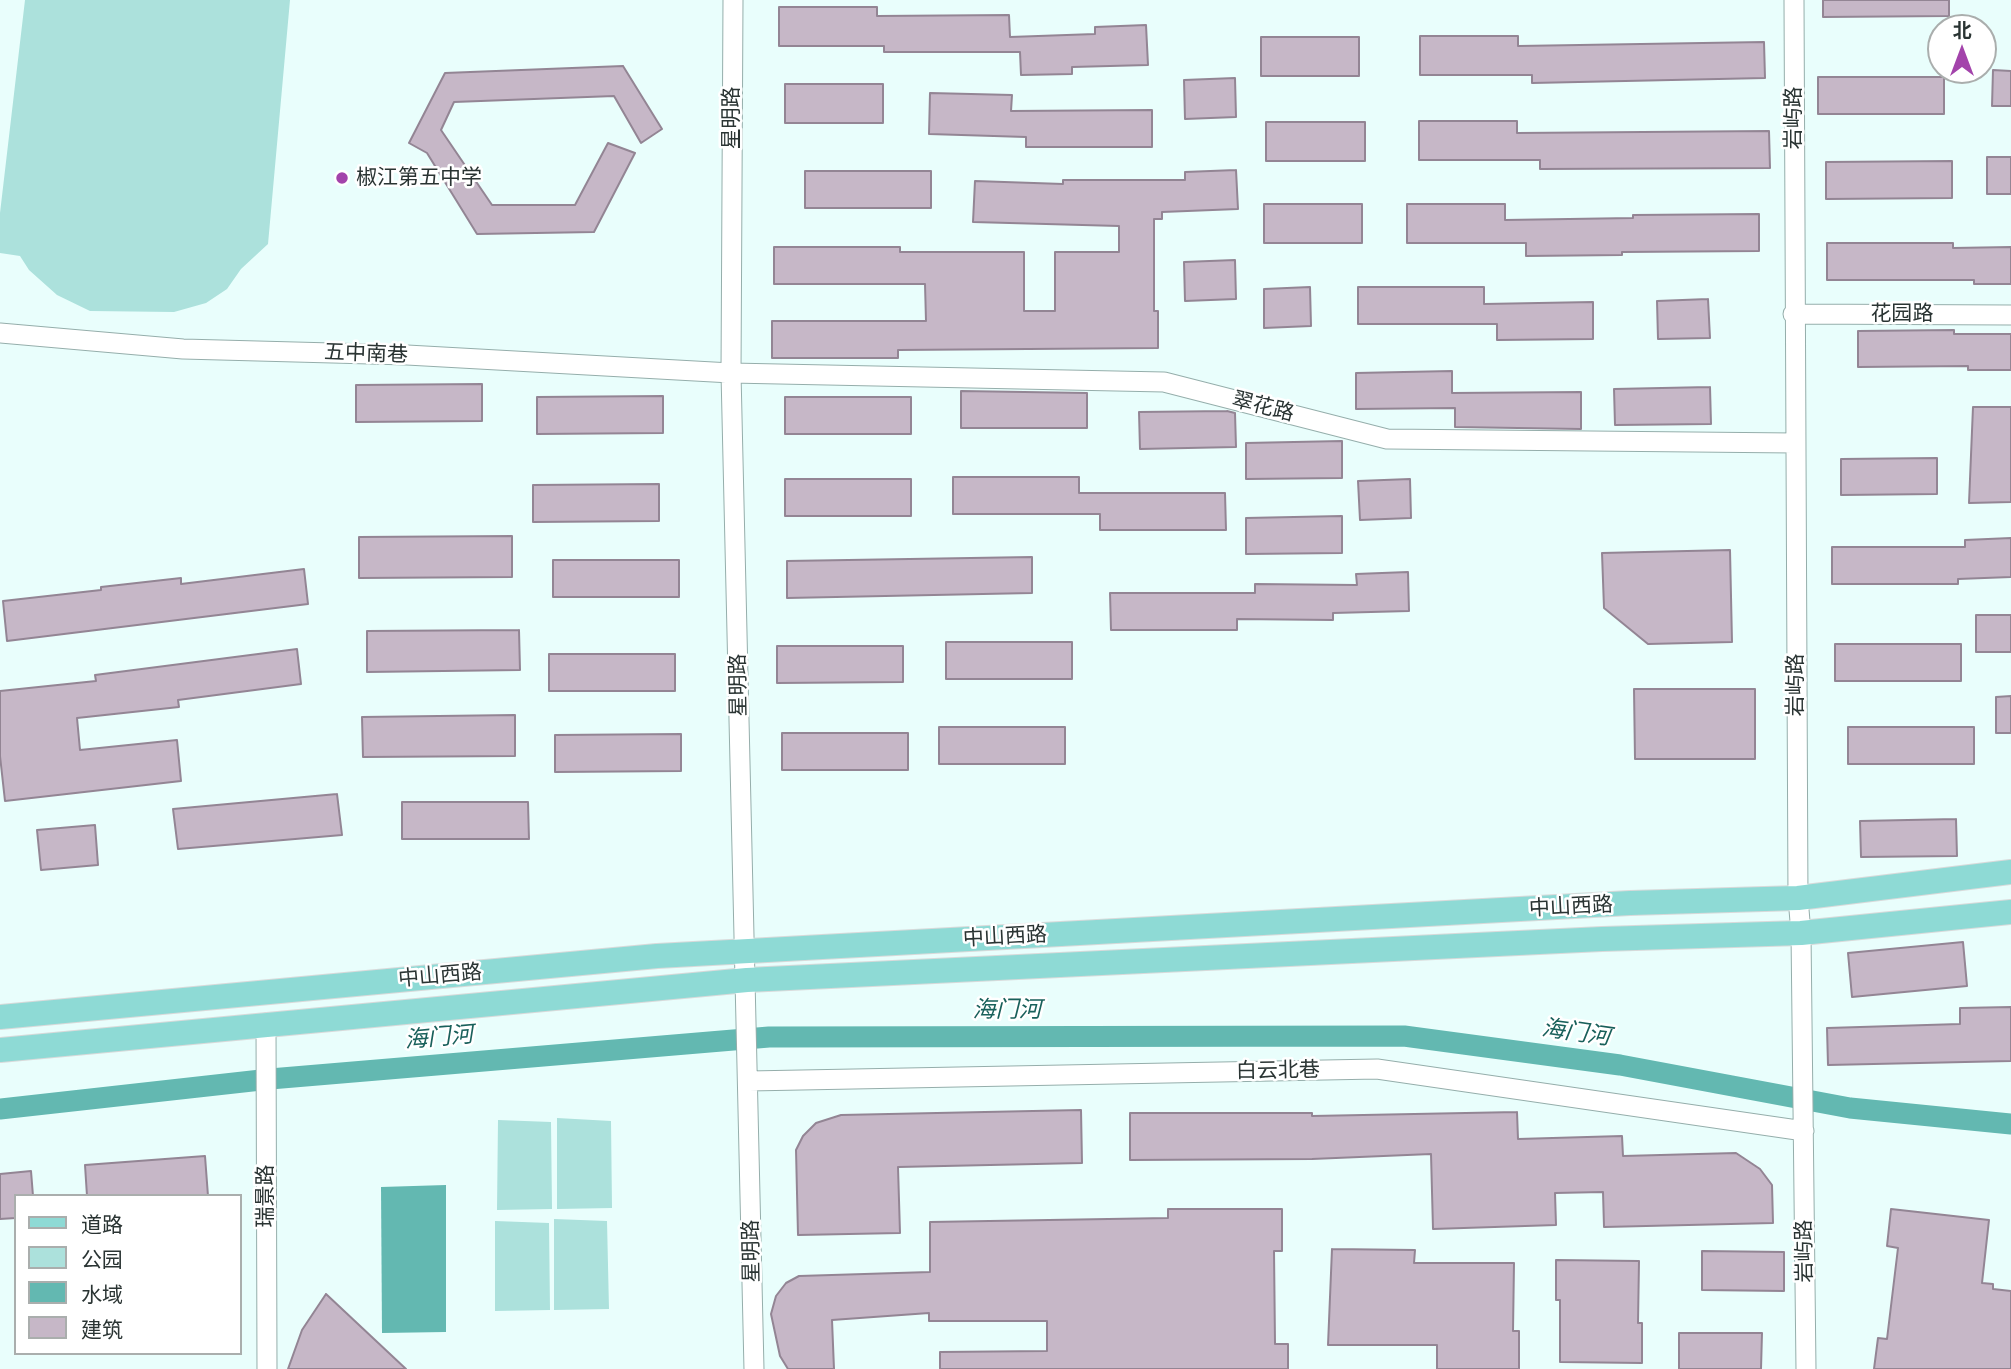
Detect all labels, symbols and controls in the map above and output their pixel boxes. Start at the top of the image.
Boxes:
north arrow [1927,14,1997,84]
text: 北 [1952,18,1972,42]
street label: 星明路 [719,87,745,149]
street label: 岩屿路 [1781,87,1807,149]
place label: 椒江第五中学 [356,165,482,191]
marker: 椒江第五中学 [334,170,350,186]
street label: 花园路 [1871,301,1933,327]
street label: 五中南巷 [324,340,408,368]
street label: 翠花路 [1229,387,1297,427]
street label: 星明路 [726,653,752,717]
street label: 岩屿路 [1783,654,1809,716]
street label: 中山西路 [1528,892,1614,922]
street label: 中山西路 [962,922,1048,952]
street label: 中山西路 [397,960,483,992]
water label: 海门河 [973,996,1041,1024]
water label: 海门河 [1540,1015,1612,1051]
water label: 海门河 [403,1021,475,1055]
street label: 白云北巷 [1236,1058,1320,1084]
street label: 瑞景路 [253,1165,279,1227]
legend [14,1194,242,1355]
text: 道路 [81,1211,123,1238]
street label: 星明路 [739,1219,765,1283]
street label: 岩屿路 [1792,1219,1818,1283]
text: 公园 [81,1246,123,1273]
text: 水域 [81,1281,123,1308]
text: 建筑 [81,1316,123,1343]

